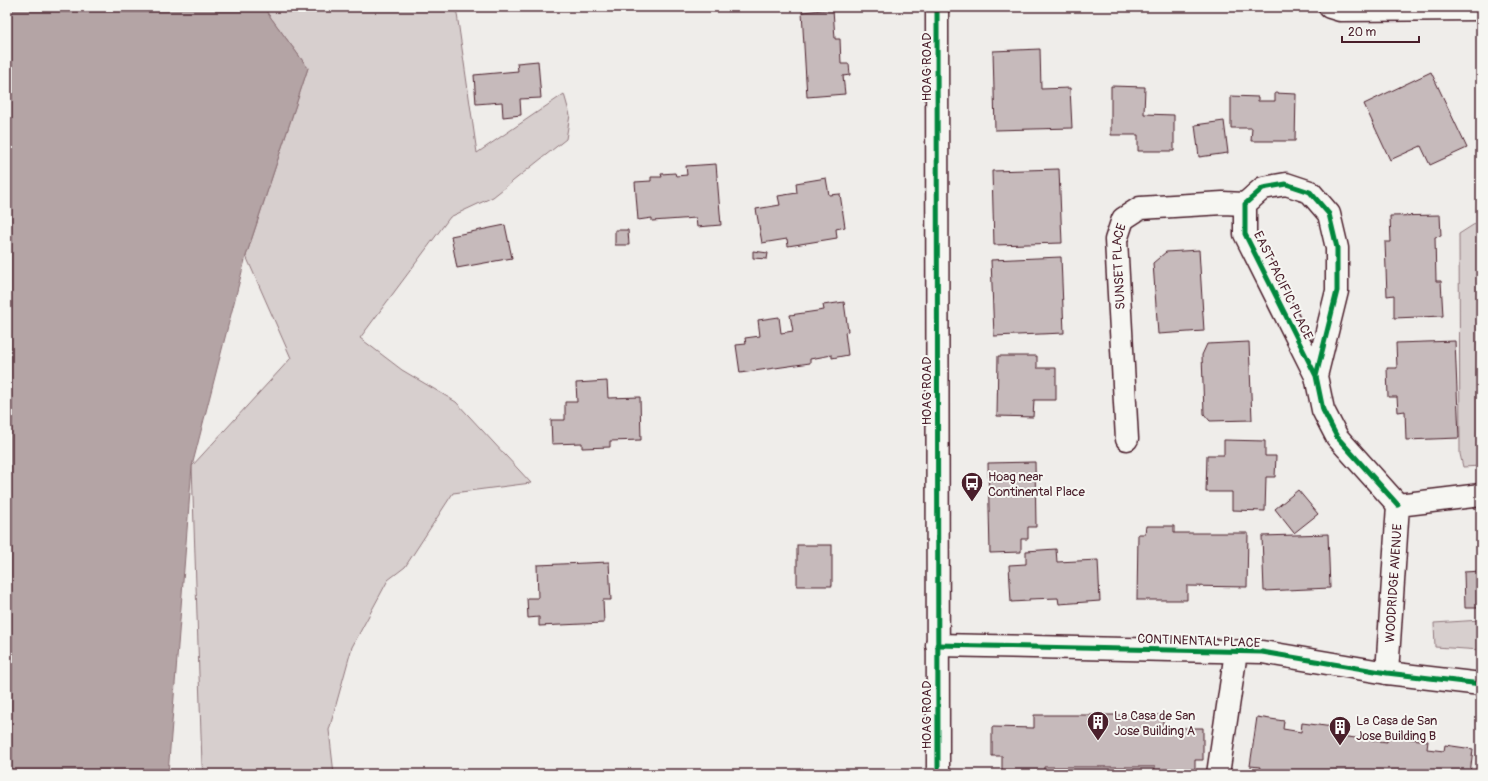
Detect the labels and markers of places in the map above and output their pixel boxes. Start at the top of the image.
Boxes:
place label: Hoag near Continental Place [988,469,1085,500]
bus stop icon: Hoag near Continental Place [959,470,985,503]
place label: La Casa de San Jose Building A [1114,708,1196,739]
building icon: La Casa de San Jose Building A [1085,709,1111,742]
place label: La Casa de San Jose Building B [1356,713,1437,744]
building icon: La Casa de San Jose Building B [1327,714,1353,747]

